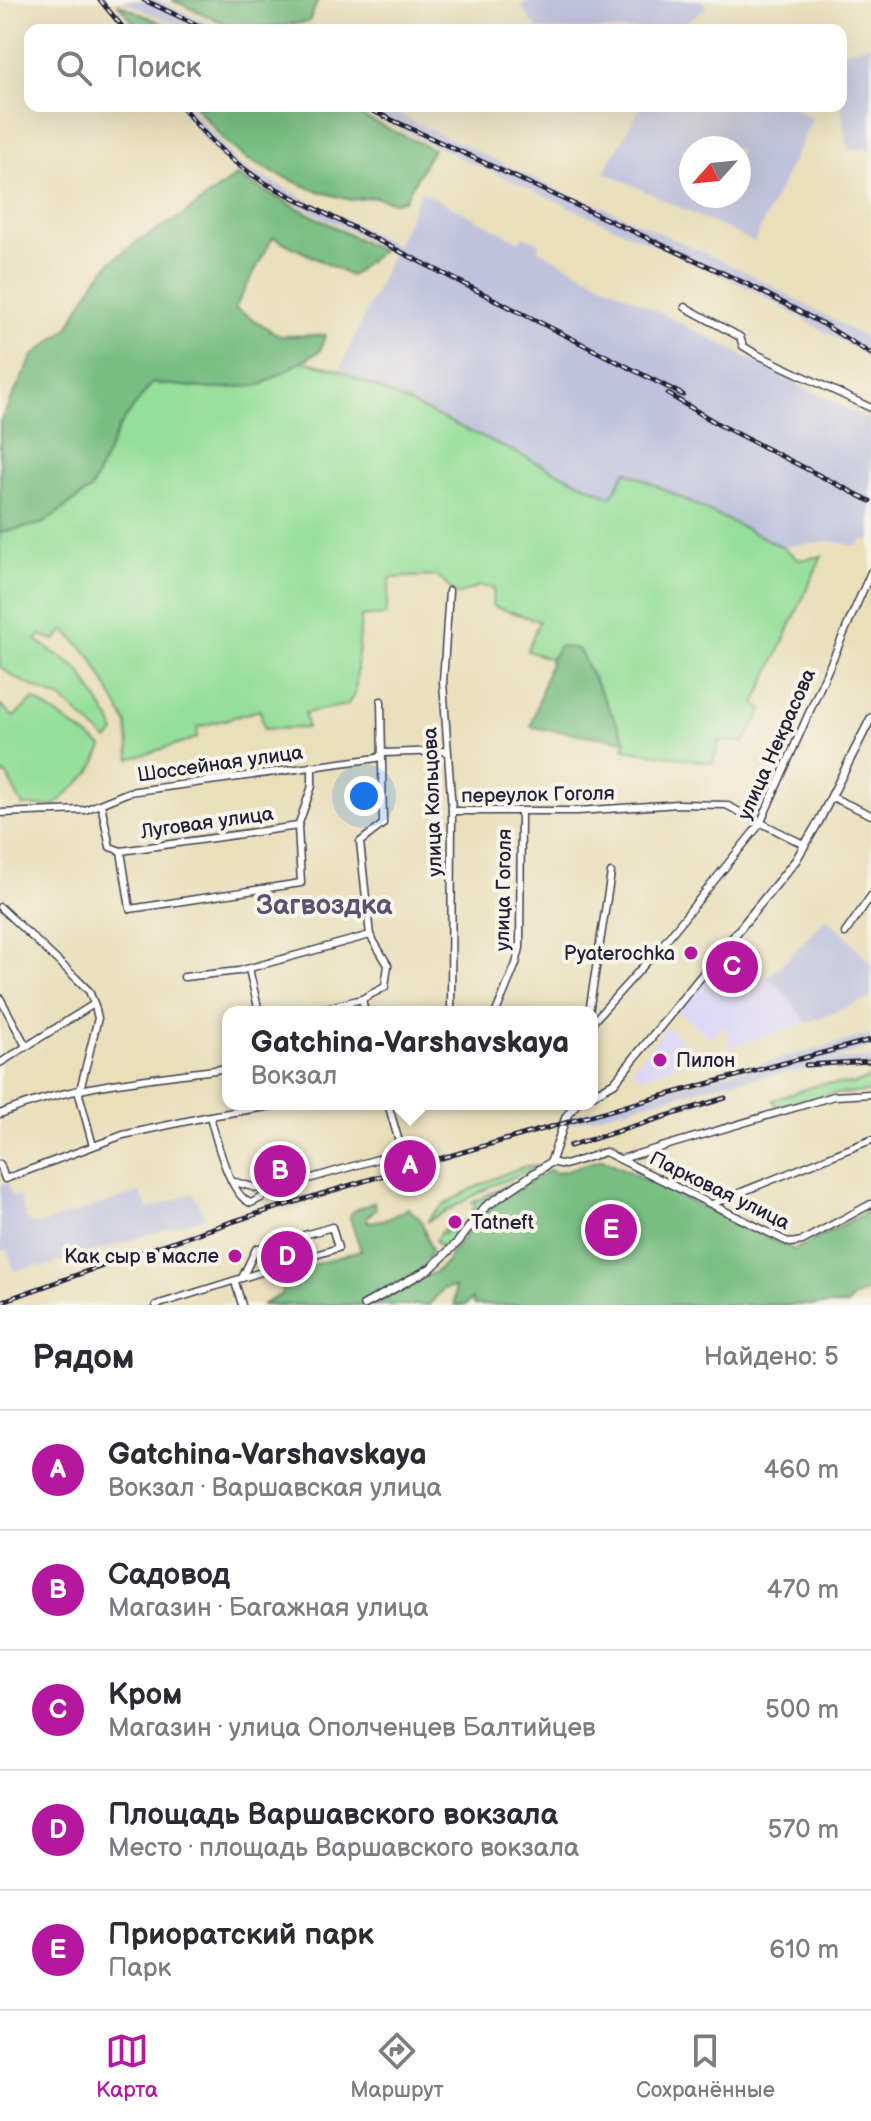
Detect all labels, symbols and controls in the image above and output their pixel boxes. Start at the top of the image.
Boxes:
search box [24,24,847,112]
icon: search [52,46,96,90]
text: Поиск [116,50,202,86]
north arrow [679,136,751,208]
street label: улица Некрасова [733,665,821,824]
street label: улица Кольцова [418,727,448,877]
street label: Шоссейная улица [136,740,305,787]
your location [344,776,384,816]
street label: переулок Гоголя [461,782,615,808]
street label: Луговая улица [138,802,275,844]
street label: улица Гоголя [491,829,517,951]
district label: Загвоздка [256,889,393,922]
pin: C [706,937,758,997]
place label: Pyaterochka [564,942,675,966]
marker: Pyaterochka [682,944,700,962]
popup [222,1006,598,1110]
text: Gatchina-Varshavskaya [251,1025,569,1061]
place label: Пилон [676,1049,735,1073]
marker: Пилон [651,1051,669,1069]
text: Вокзал [251,1061,337,1092]
pin: A [384,1136,436,1196]
pin: B [254,1141,306,1201]
street label: Парковая улица [646,1147,794,1235]
pin: E [585,1200,637,1260]
place label: Tatneft [471,1211,534,1235]
marker: Tatneft [446,1213,464,1231]
pin: D [261,1227,313,1287]
place label: Как сыр в масле [64,1245,219,1269]
marker: Как сыр в масле [226,1247,244,1265]
text: Рядом [32,1337,134,1378]
text: Найдено: 5 [704,1342,839,1373]
text: Gatchina-Varshavskaya [108,1437,427,1473]
text: A [50,1455,66,1486]
text: 460 m [763,1455,839,1486]
text: Вокзал · Варшавская улица [108,1473,442,1504]
text: Садовод [108,1557,230,1593]
text: B [49,1575,67,1606]
text: 470 m [767,1575,839,1606]
text: Магазин · Багажная улица [108,1593,429,1624]
text: Кром [108,1677,182,1713]
text: C [49,1695,67,1726]
text: 500 m [765,1695,839,1726]
text: Магазин · улица Ополченцев Балтийцев [108,1713,596,1744]
text: Площадь Варшавского вокзала [108,1797,558,1833]
text: D [49,1815,67,1846]
text: 570 m [768,1815,839,1846]
text: Место · площадь Варшавского вокзала [108,1833,579,1864]
text: Приоратский парк [108,1917,374,1953]
text: E [50,1935,66,1966]
text: 610 m [769,1935,839,1966]
text: Парк [108,1953,171,1984]
tab: Карта [96,2029,158,2104]
tab: Маршрут [350,2029,444,2104]
tab: Сохранённые [636,2029,775,2104]

